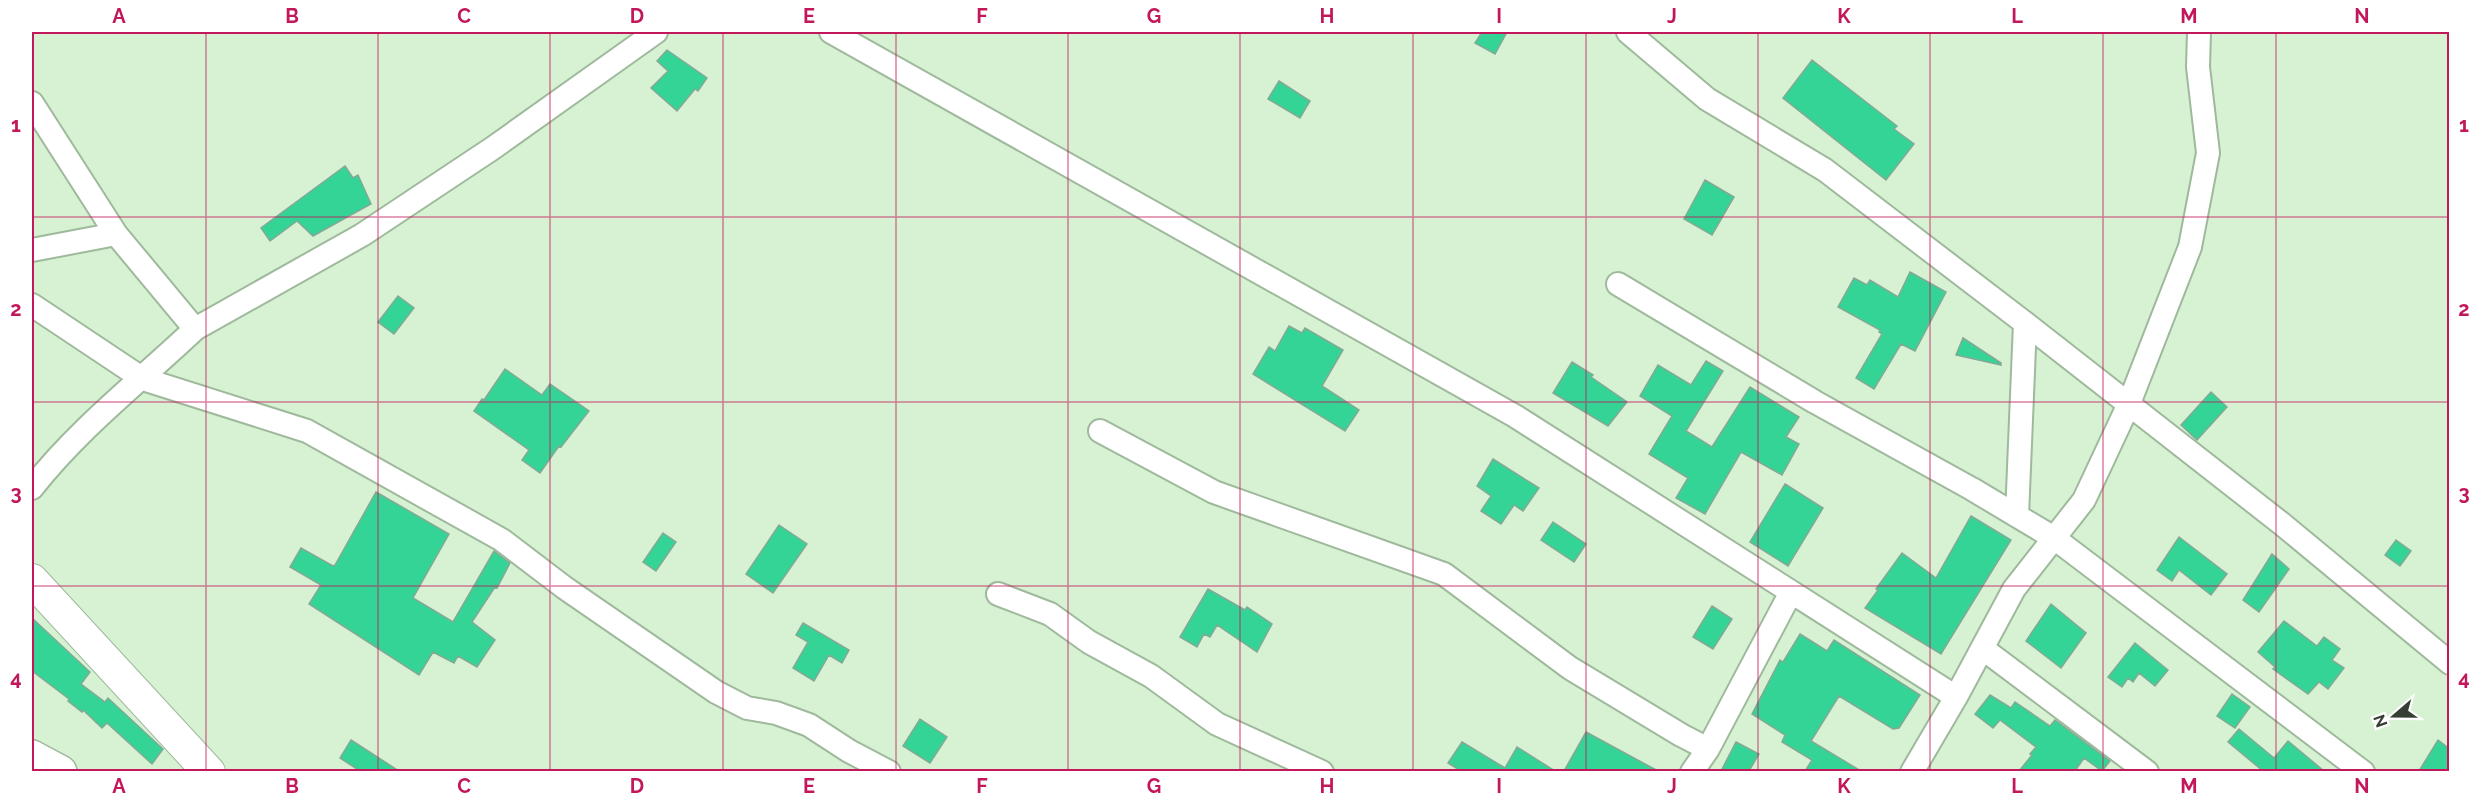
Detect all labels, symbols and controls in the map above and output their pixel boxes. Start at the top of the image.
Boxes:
text: A [112,4,126,28]
text: B [285,4,299,28]
text: C [457,4,471,28]
text: D [630,4,644,28]
text: E [803,4,815,28]
text: F [976,4,988,28]
text: G [1147,4,1161,28]
text: H [1320,4,1334,28]
text: I [1496,4,1502,28]
text: J [1667,4,1677,28]
text: K [1837,4,1851,28]
text: L [2011,4,2023,28]
text: M [2180,4,2198,28]
text: N [2354,4,2370,28]
text: 1 [11,113,21,137]
text: 1 [2459,113,2469,137]
text: 2 [10,297,22,321]
text: 2 [2458,297,2470,321]
text: 3 [10,481,22,505]
text: 3 [2458,481,2470,505]
text: 4 [10,666,22,690]
text: 4 [2458,666,2470,690]
north arrow [2364,686,2424,746]
text: N [2369,712,2391,730]
text: A [112,774,126,798]
text: B [285,774,299,798]
text: C [457,774,471,798]
text: D [630,774,644,798]
text: E [803,774,815,798]
text: F [976,774,988,798]
text: G [1147,774,1161,798]
text: H [1320,774,1334,798]
text: I [1496,774,1502,798]
text: J [1667,774,1677,798]
text: K [1837,774,1851,798]
text: L [2011,774,2023,798]
text: M [2180,774,2198,798]
text: N [2354,774,2370,798]

